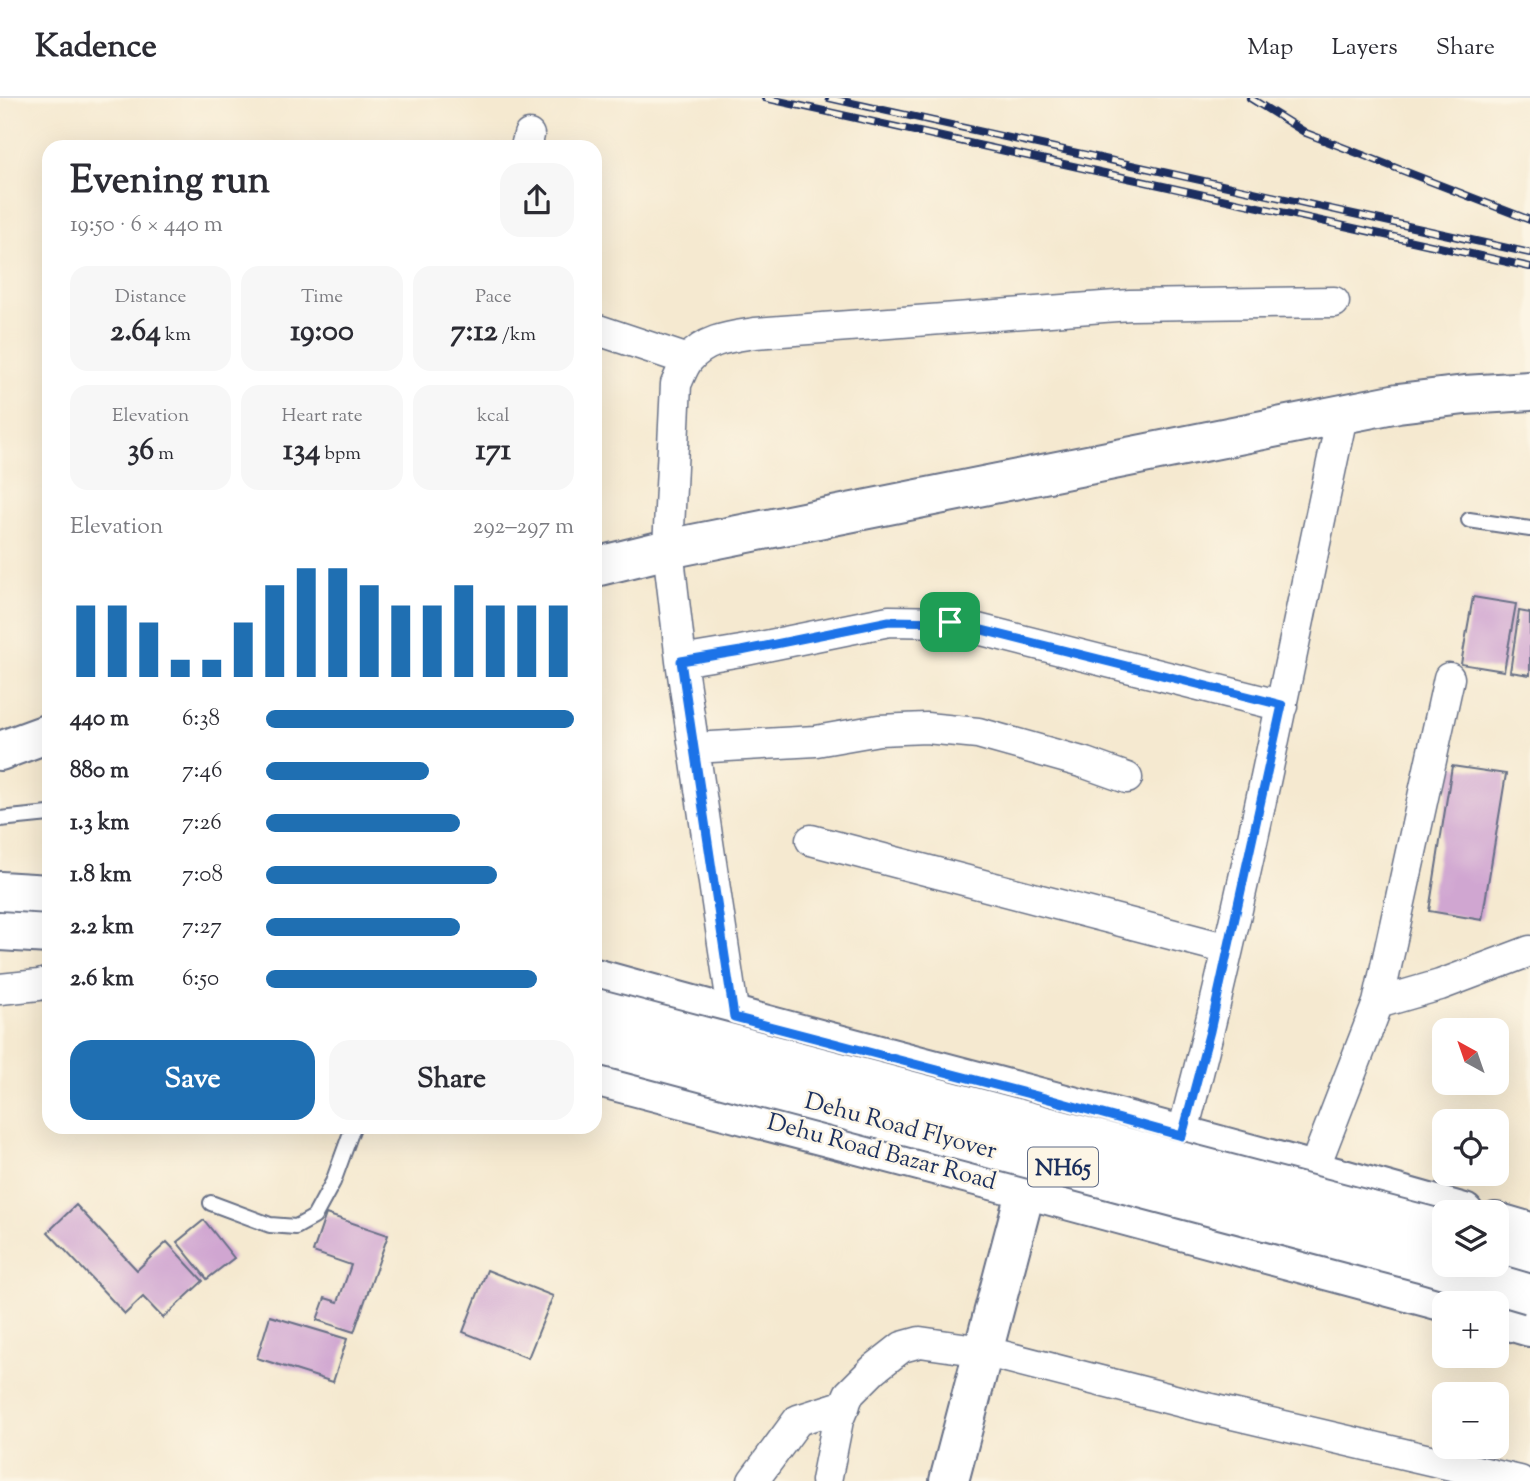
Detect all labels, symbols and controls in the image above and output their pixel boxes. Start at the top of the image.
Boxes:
text: Kadence [35,24,157,72]
text: Map [1247,31,1293,65]
text: Layers [1331,31,1398,65]
text: Share [1436,31,1495,65]
text: Evening run [70,156,270,210]
button: share [500,163,574,237]
text: 19:50 · 6 × 440 m [70,209,223,242]
text: Distance [115,284,186,311]
text: Time [301,284,343,311]
text: Pace [475,284,512,311]
text: 2.64 [110,311,161,354]
text: 19:00 [290,311,354,354]
text: 7:12 [451,311,498,354]
text: km [161,322,191,349]
text: /km [498,322,536,349]
text: Elevation [112,403,189,430]
text: Heart rate [281,403,363,430]
text: kcal [477,403,510,430]
text: 36 [127,430,154,473]
text: 134 [283,430,320,473]
text: 171 [476,430,511,473]
text: m [154,441,174,468]
text: bpm [320,441,361,468]
text: Elevation [70,511,163,544]
text: 292–297 m [473,511,574,544]
pin [920,592,980,652]
icon: arrive [931,603,969,641]
text: 440 m [70,703,129,736]
text: 6:38 [182,703,220,736]
text: 880 m [70,755,129,788]
text: 7:46 [182,755,222,788]
text: 1.3 km [70,807,129,840]
text: 7:26 [182,807,222,840]
text: 1.8 km [70,859,132,892]
text: 7:08 [182,859,223,892]
text: 2.2 km [70,911,134,944]
text: 7:27 [182,911,222,944]
text: 2.6 km [70,963,134,996]
text: 6:50 [182,963,219,996]
north arrow [1432,1018,1508,1096]
map controls [1432,1018,1509,1459]
button: Save [70,1040,315,1120]
button: Share [329,1040,574,1120]
street label: Dehu Road Flyover [801,1085,1000,1169]
street label: Dehu Road Bazar Road [763,1106,1000,1200]
button: locate [1432,1109,1509,1186]
road number: NH65 [1028,1148,1098,1186]
button: layers [1432,1200,1509,1277]
button: + [1432,1291,1509,1368]
button: − [1432,1382,1509,1459]

